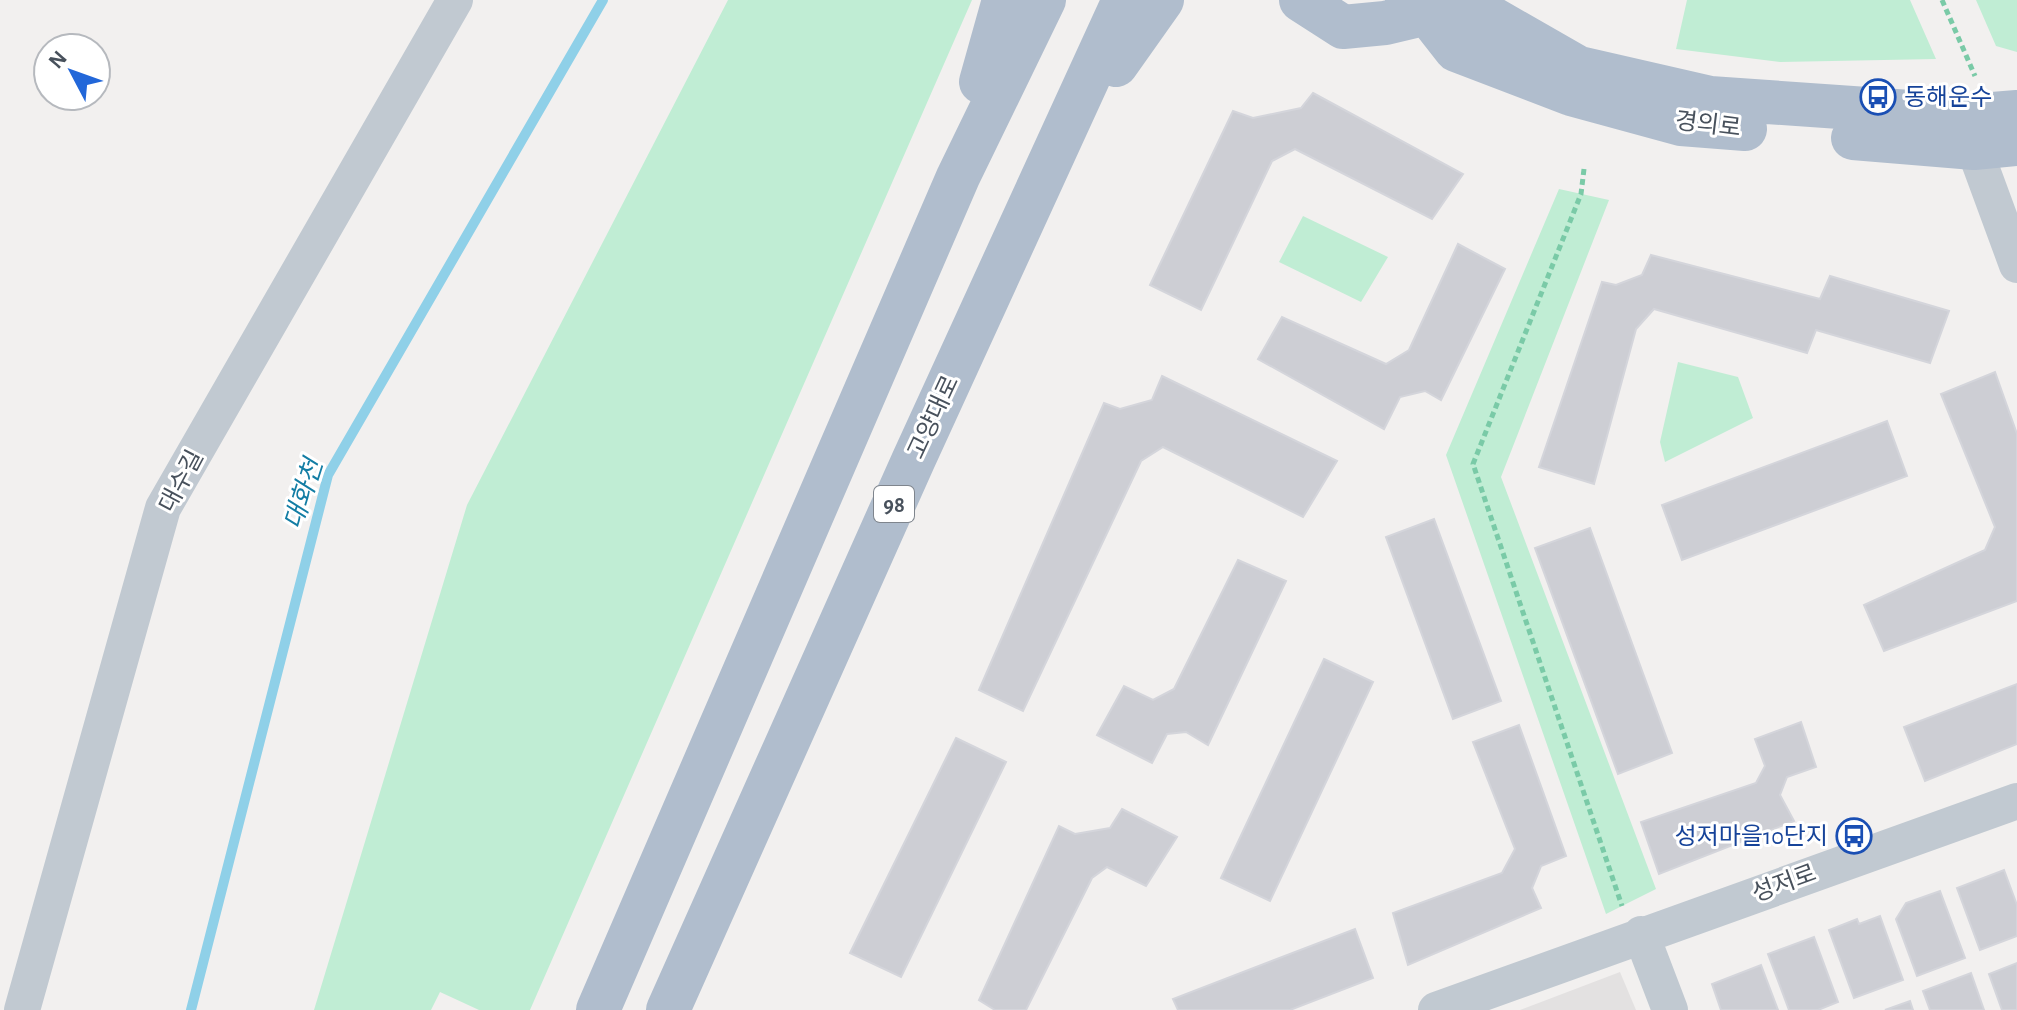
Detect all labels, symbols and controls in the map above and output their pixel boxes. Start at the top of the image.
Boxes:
north arrow [32,32,112,112]
text: N [44,47,71,73]
bus stop icon: 동해운수 [1859,78,1897,116]
place label: 동해운수 [1904,85,1992,110]
street label: 경의로 [1674,108,1742,141]
street label: 고양대로 [903,372,963,463]
street label: 대수길 [155,446,208,516]
water label: 대화천 [280,453,328,532]
road number: 98 [874,486,914,522]
bus stop icon: 성저마을10단지 [1835,817,1873,855]
place label: 성저마을10단지 [1675,823,1828,849]
street label: 성저로 [1749,860,1820,907]

